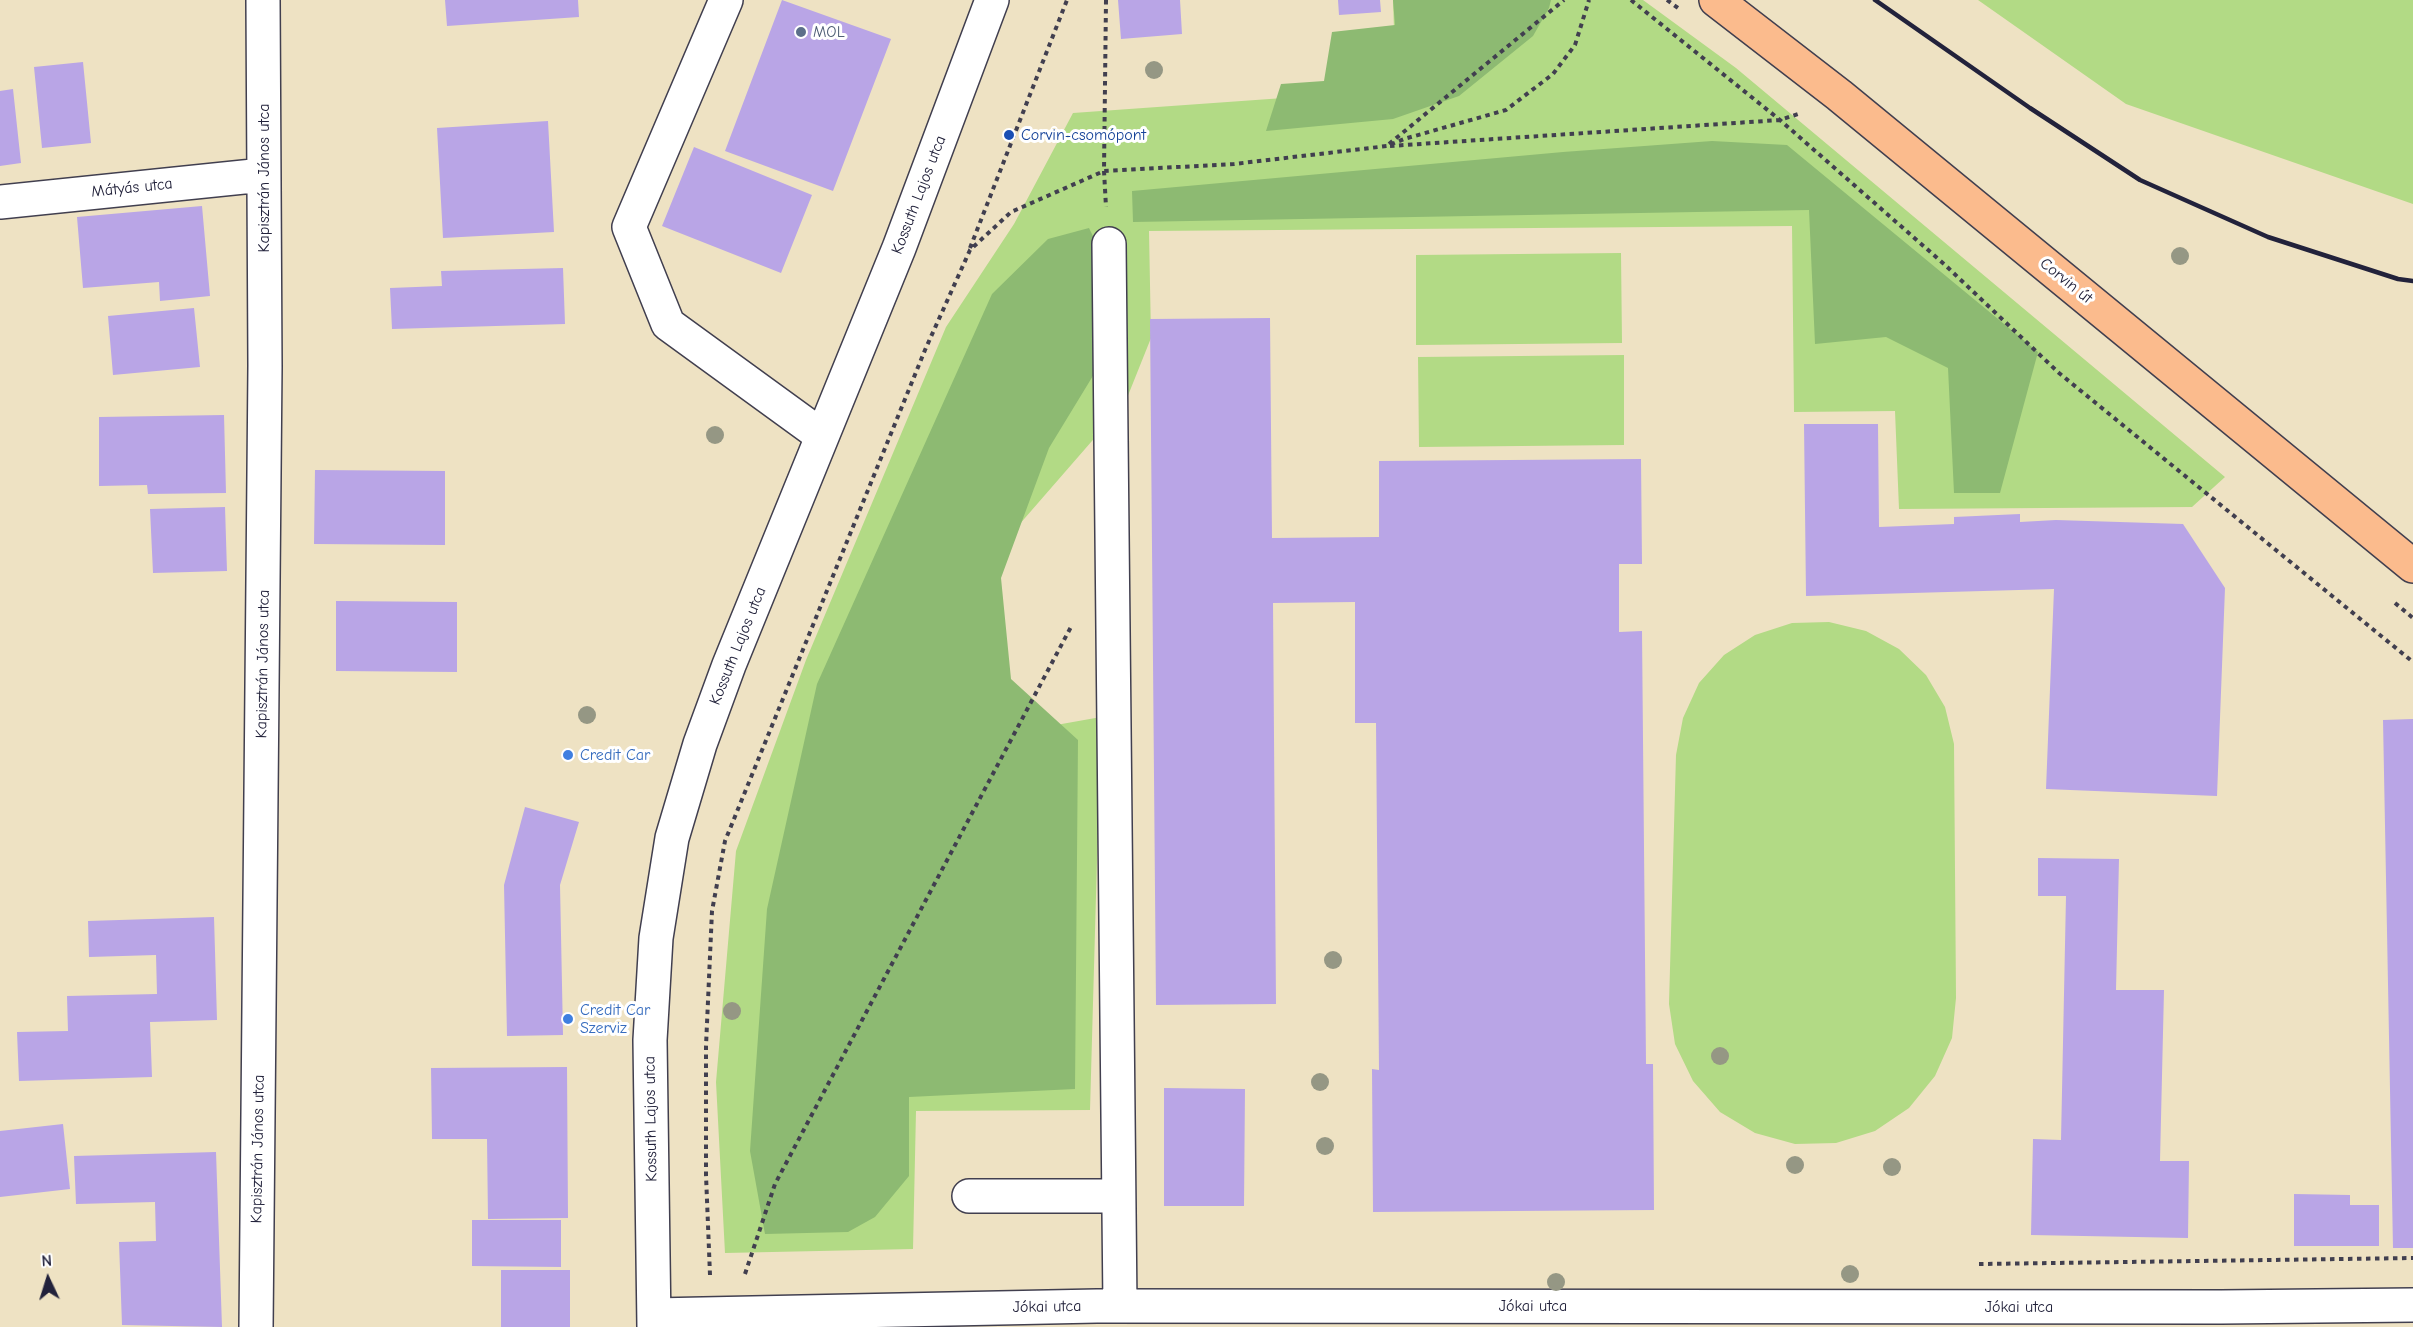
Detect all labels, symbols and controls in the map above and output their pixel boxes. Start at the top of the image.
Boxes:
place label: MOL [813,22,845,42]
marker: MOL [794,25,808,39]
street label: Kapisztrán János utca [254,104,274,252]
place label: Corvin-csomópont [1021,125,1146,145]
marker: Corvin-csomópont [1002,128,1016,142]
street label: Kossuth Lajos utca [888,133,950,257]
street label: Mátyás utca [90,174,174,202]
street label: Corvin út [2036,254,2096,308]
street label: Kossuth Lajos utca [706,584,770,708]
street label: Kapisztrán János utca [252,589,274,739]
place label: Credit Car [580,745,650,765]
marker: Credit Car [561,748,575,762]
place label: Credit Car Szerviz [580,1000,650,1038]
marker: Credit Car Szerviz [561,1012,575,1026]
street label: Kossuth Lajos utca [640,1056,662,1182]
street label: Kapisztrán János utca [247,1074,269,1224]
north arrow [18,1249,78,1309]
text: N [41,1252,53,1270]
street label: Jókai utca [1499,1296,1567,1316]
street label: Jókai utca [1013,1297,1081,1317]
street label: Jókai utca [1985,1297,2053,1317]

